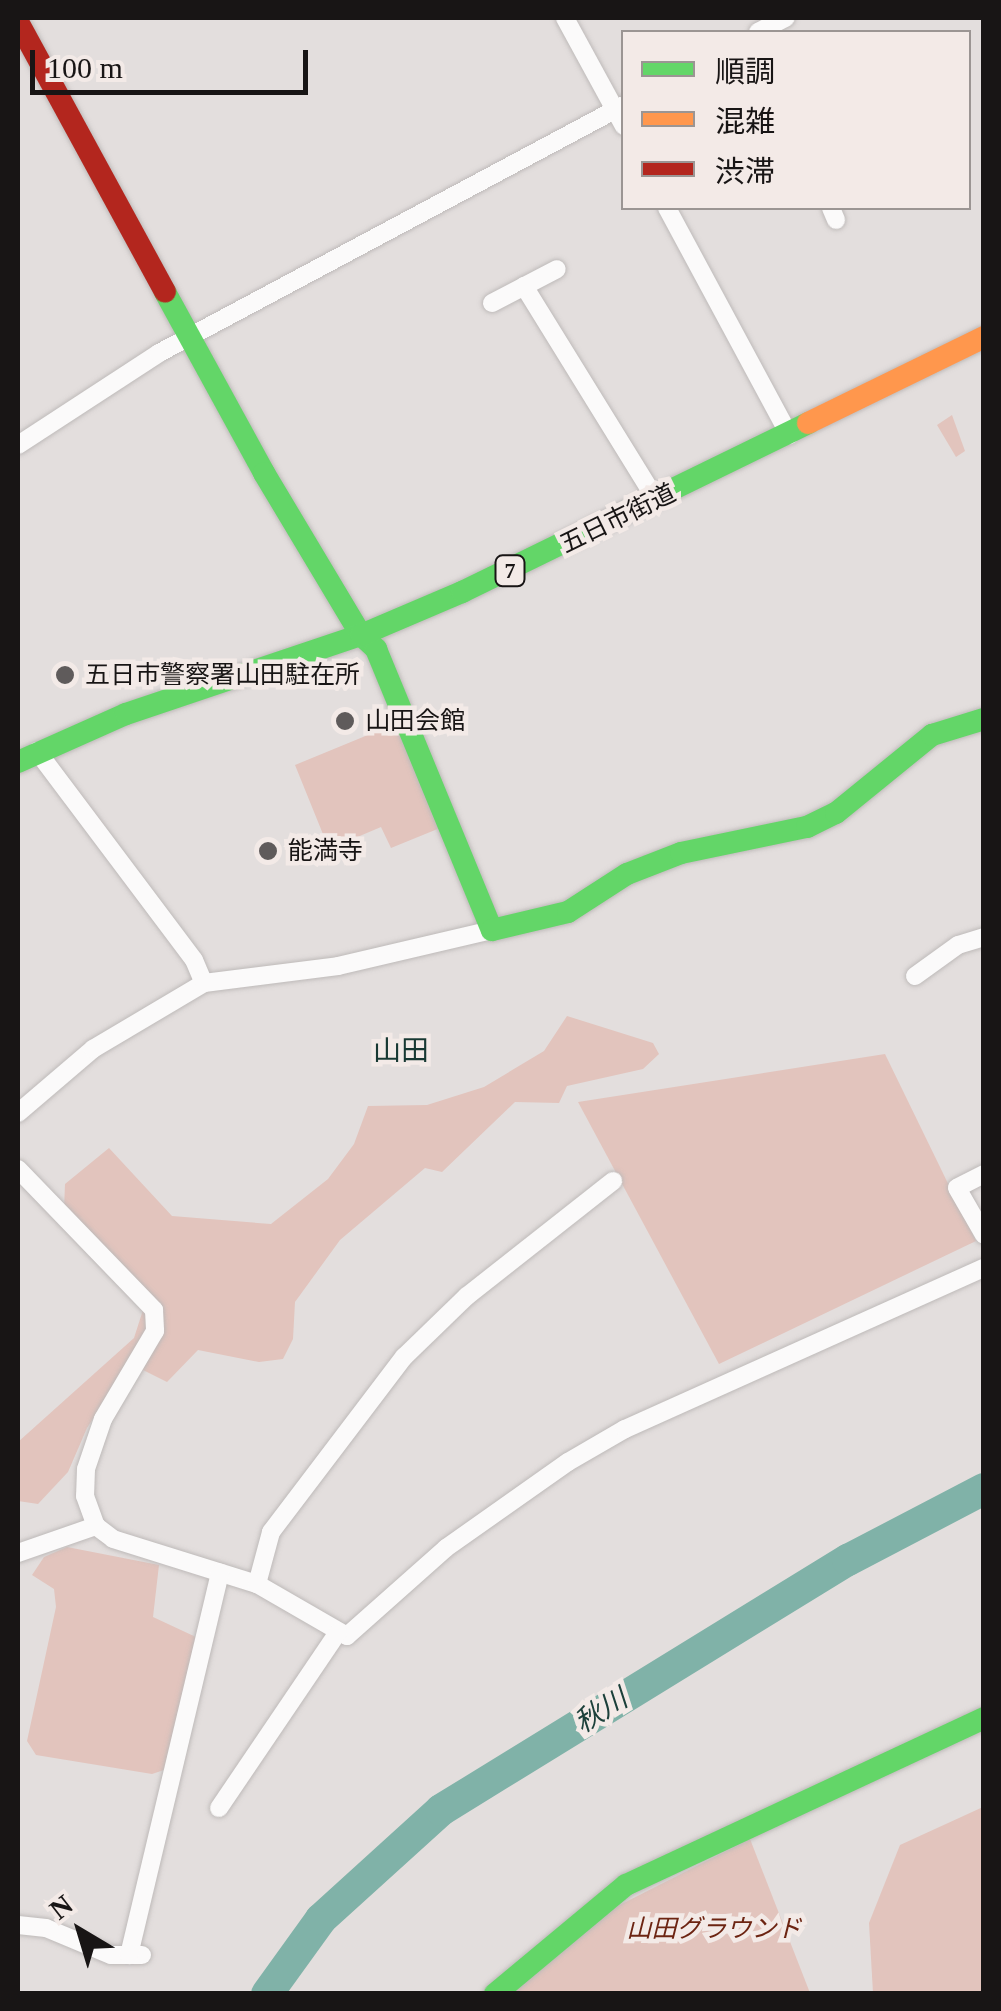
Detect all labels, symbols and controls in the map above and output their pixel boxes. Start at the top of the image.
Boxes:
scale bar [35,30,312,92]
legend [621,30,971,210]
text: 100 m [47,51,123,84]
text: 順調 [715,55,775,88]
text: 混雑 [715,105,775,138]
text: 渋滞 [715,155,775,188]
street label: 五日市街道 [555,478,681,560]
road number: 7 [492,554,528,588]
place label: 五日市警察署山田駐在所 [85,660,360,690]
marker: 五日市警察署山田駐在所 [54,664,76,686]
place label: 山田会館 [365,706,465,736]
marker: 山田会館 [334,710,356,732]
place label: 能満寺 [288,836,363,866]
marker: 能満寺 [257,840,279,862]
district label: 山田 [373,1034,429,1068]
water label: 秋川 [568,1682,634,1740]
north arrow [30,1881,130,1981]
text: N [44,1889,79,1925]
park label: 山田グラウンド [627,1914,801,1944]

